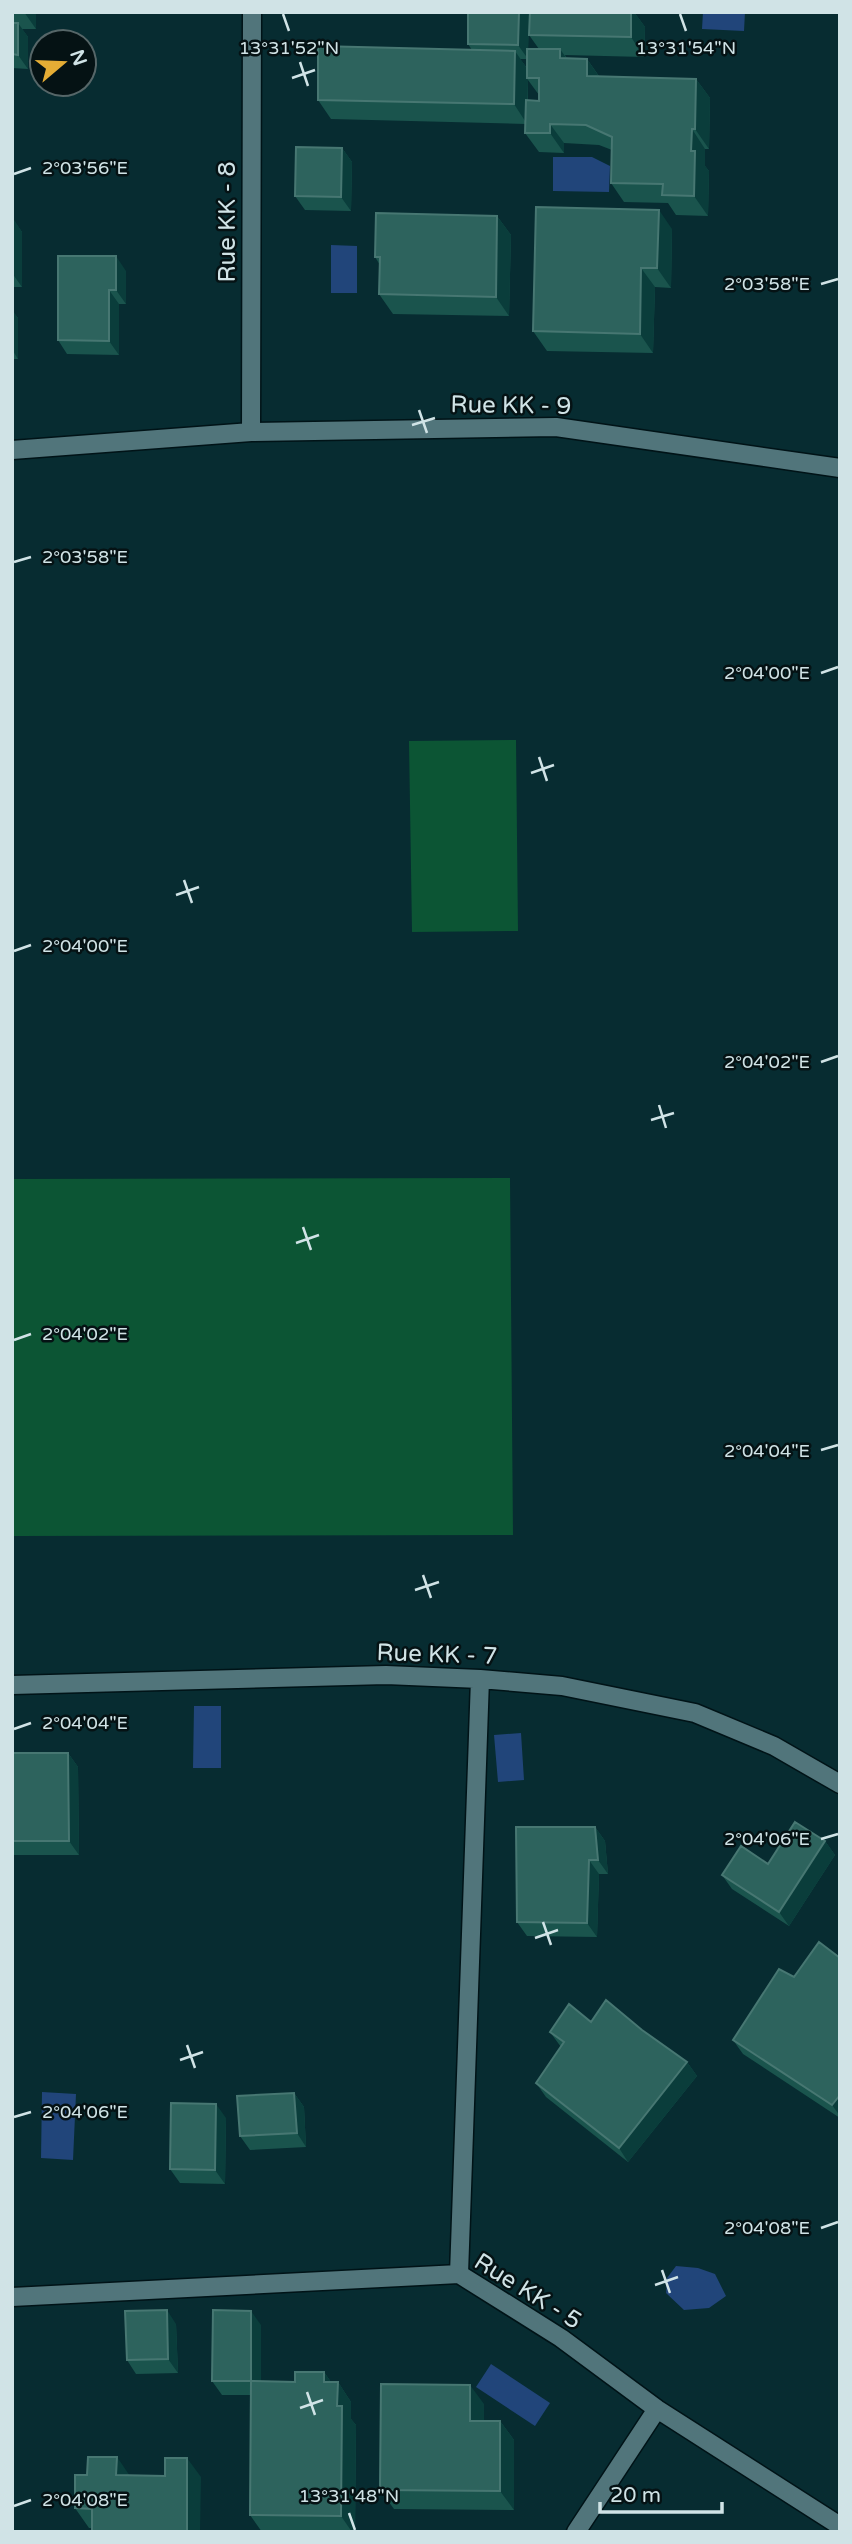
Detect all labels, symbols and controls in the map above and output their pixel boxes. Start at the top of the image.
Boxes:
north arrow [28,28,98,98]
text: 13°31'52"N [239,37,339,59]
text: 13°31'54"N [636,37,736,59]
text: N [65,47,91,69]
text: 2°03'56"E [42,157,128,179]
street label: Rue KK - 8 [213,161,242,283]
text: 2°03'58"E [724,273,810,295]
street label: Rue KK - 9 [450,390,572,421]
text: 2°03'58"E [42,546,128,568]
text: 2°04'00"E [724,662,810,684]
text: 2°04'00"E [42,935,128,957]
text: 2°04'02"E [724,1051,810,1073]
text: 2°04'02"E [42,1323,128,1345]
text: 2°04'04"E [724,1440,810,1462]
street label: Rue KK - 7 [376,1638,498,1671]
text: 2°04'04"E [42,1712,128,1734]
text: 2°04'06"E [724,1828,810,1850]
text: 2°04'06"E [42,2101,128,2123]
text: 2°04'08"E [724,2217,810,2239]
street label: Rue KK - 5 [469,2247,587,2336]
scale bar [600,2470,722,2514]
text: 20 m [610,2483,661,2508]
text: 13°31'48"N [299,2485,399,2507]
text: 2°04'08"E [42,2489,128,2511]

